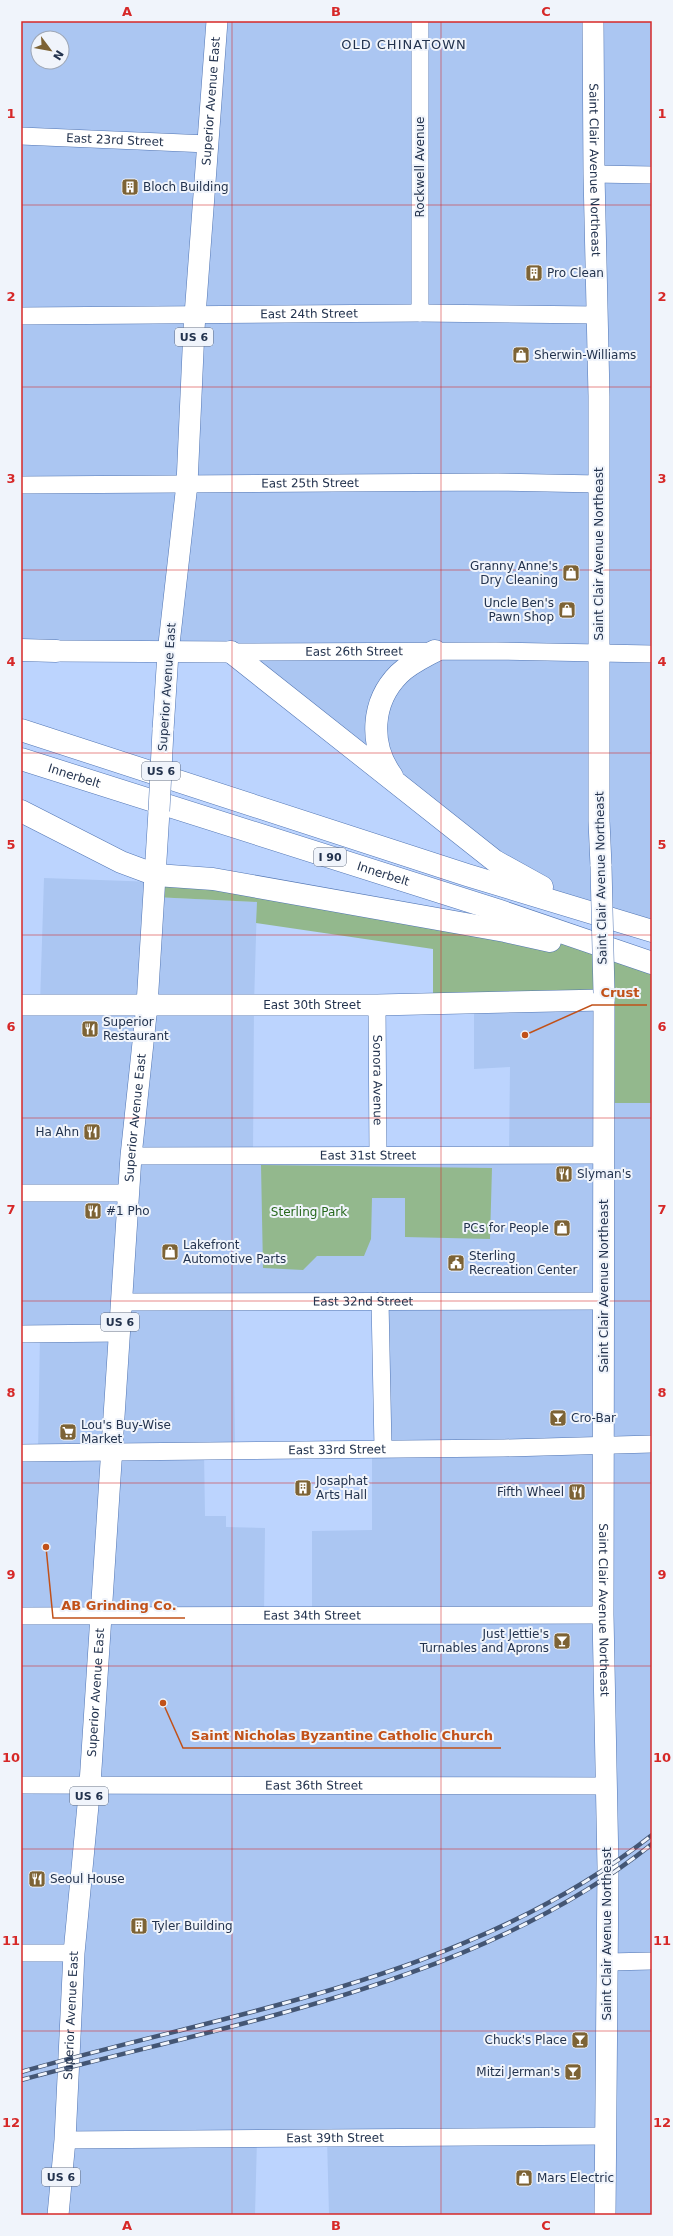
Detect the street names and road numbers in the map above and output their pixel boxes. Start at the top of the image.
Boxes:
street label: Superior Avenue East [199,36,223,166]
street label: Saint Clair Avenue Northeast [586,83,603,257]
street label: Rockwell Avenue [413,117,427,217]
street label: East 23rd Street [66,131,164,149]
street label: East 24th Street [260,306,358,321]
road number: US 6 [175,328,213,346]
street label: Saint Clair Avenue Northeast [592,467,606,641]
street label: East 25th Street [261,476,359,490]
street label: Superior Avenue East [156,622,178,752]
street label: East 26th Street [305,644,403,659]
street label: Innerbelt [46,761,103,791]
road number: US 6 [142,762,180,780]
street label: Saint Clair Avenue Northeast [592,791,610,965]
road number: I 90 [314,848,346,866]
street label: Innerbelt [355,859,411,889]
street label: East 30th Street [263,998,361,1012]
street label: Sonora Avenue [370,1035,385,1125]
street label: Superior Avenue East [122,1053,149,1183]
street label: East 31st Street [320,1148,416,1163]
street label: Saint Clair Avenue Northeast [597,1199,611,1373]
street label: East 32nd Street [313,1294,414,1309]
road number: US 6 [101,1313,139,1331]
street label: East 33rd Street [288,1442,386,1457]
street label: Saint Clair Avenue Northeast [596,1523,612,1697]
street label: East 34th Street [263,1608,361,1623]
street label: Superior Avenue East [85,1627,107,1757]
street label: East 36th Street [265,1778,363,1793]
road number: US 6 [70,1787,108,1805]
street label: Saint Clair Avenue Northeast [600,1847,614,2021]
street label: Superior Avenue East [61,1950,81,2080]
street label: East 39th Street [286,2131,384,2145]
road number: US 6 [42,2168,80,2186]

